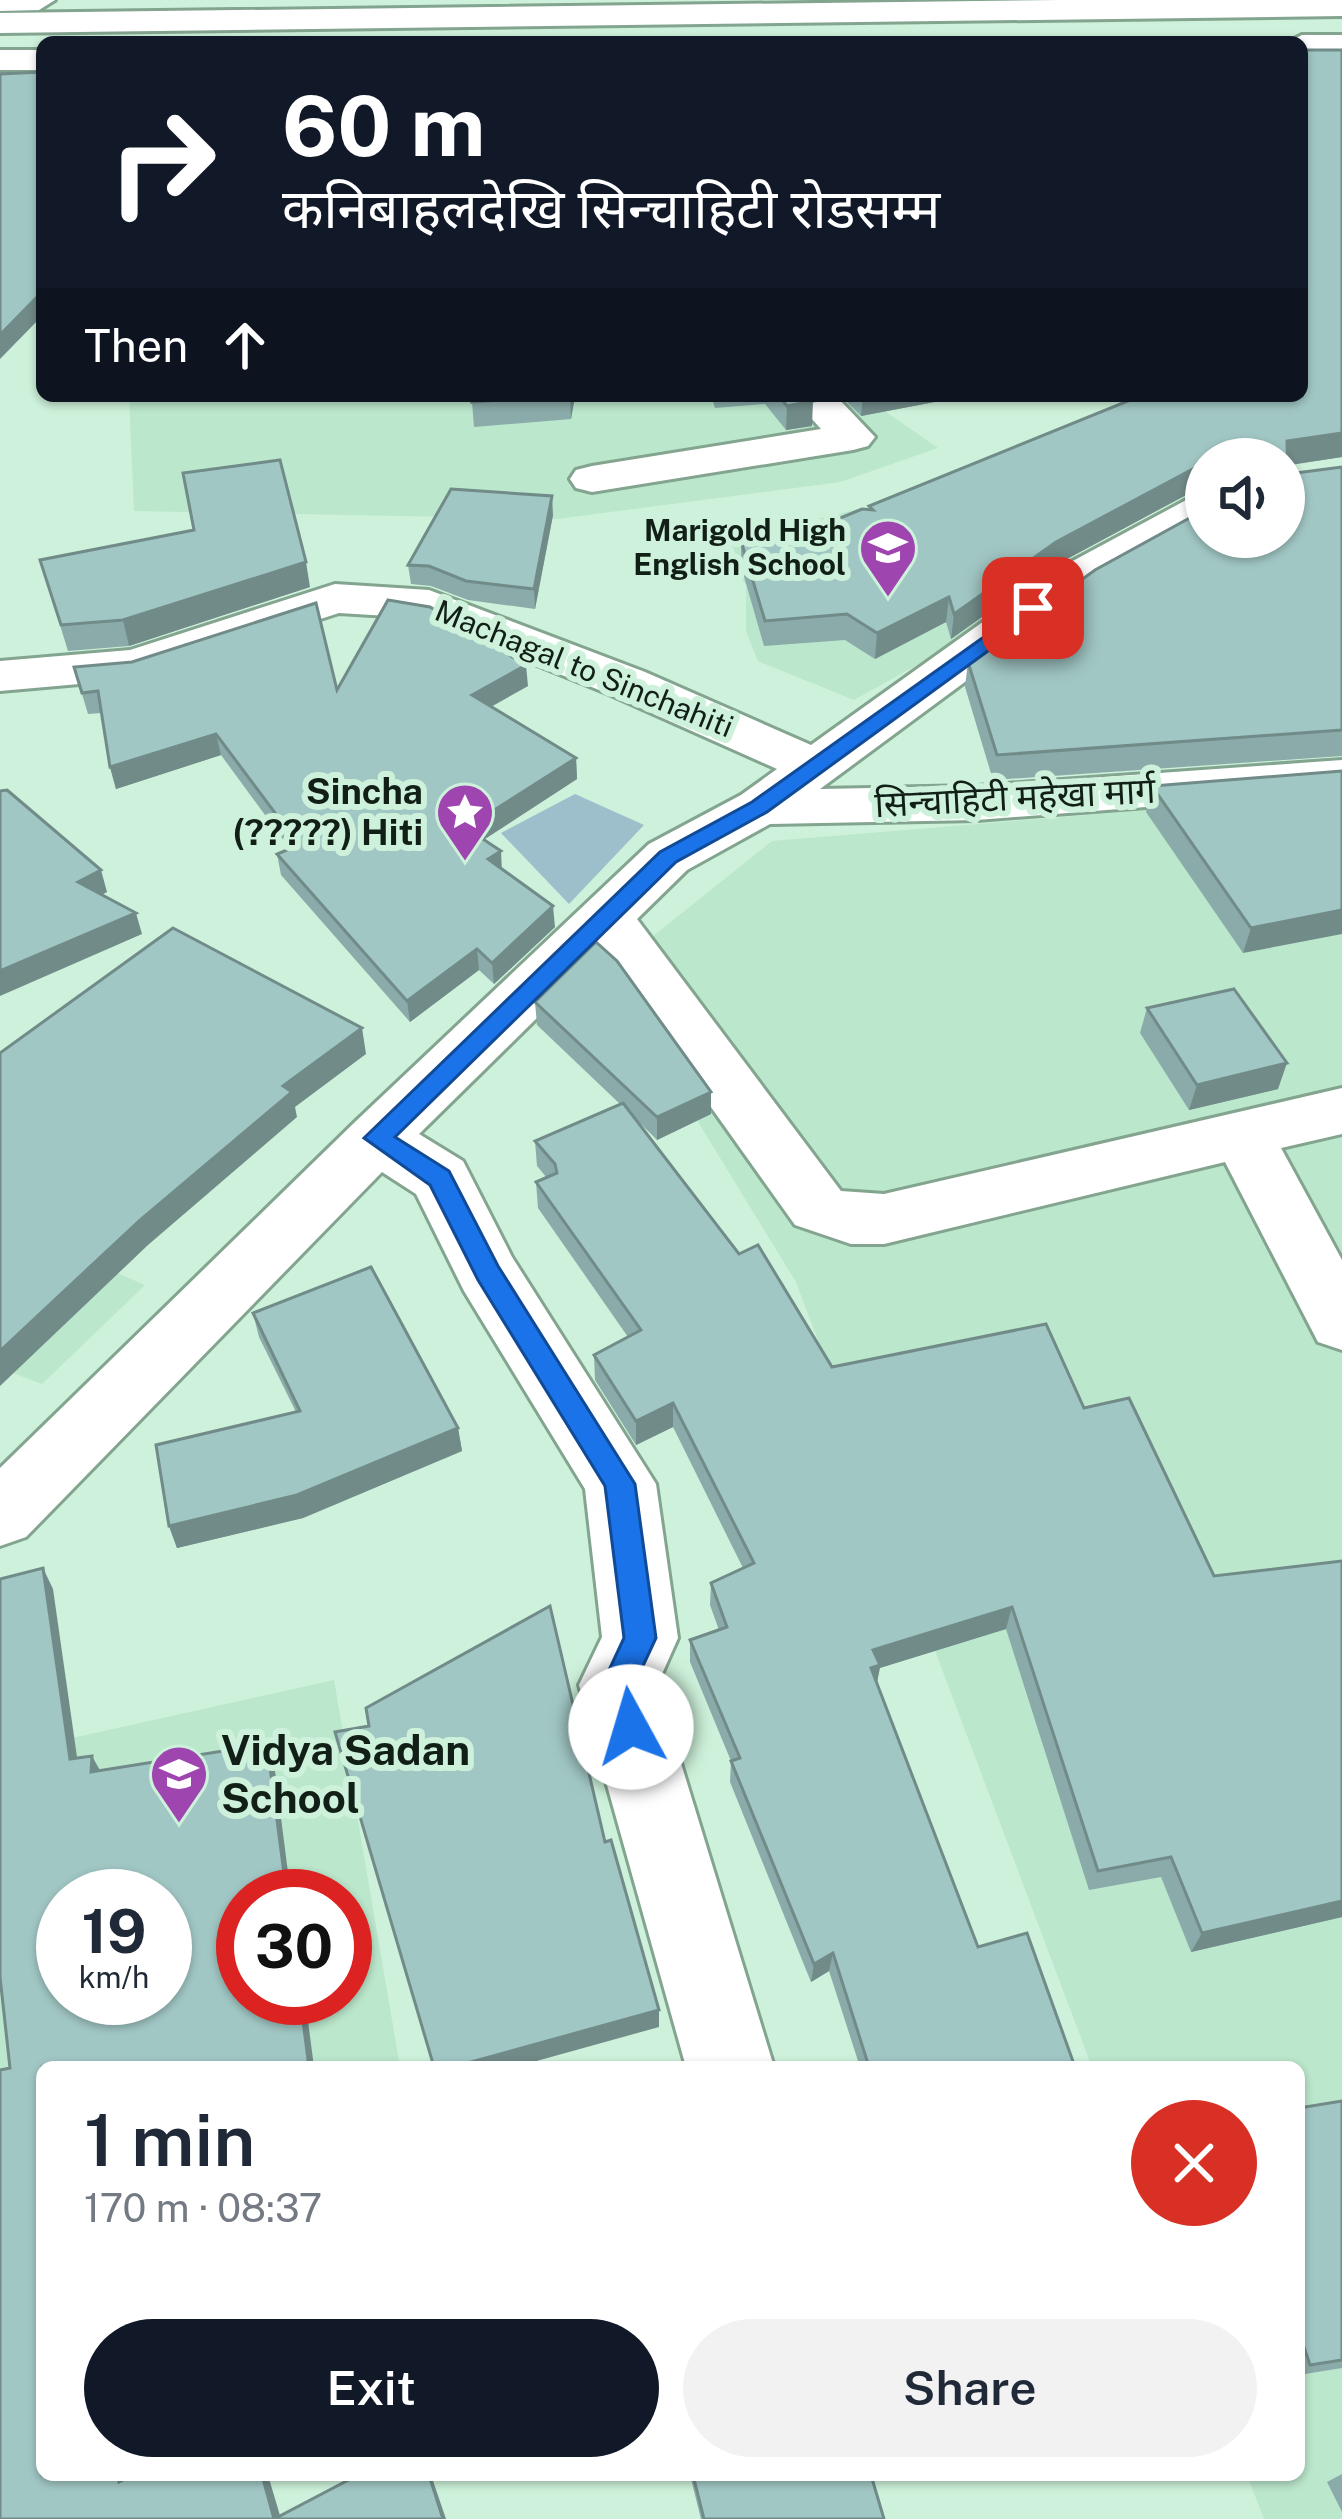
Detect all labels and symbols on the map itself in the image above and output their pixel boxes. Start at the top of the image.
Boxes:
place label: Marigold High English School [633,512,846,582]
school or university icon: Marigold High English School [857,517,919,599]
pin [982,557,1084,659]
street label: Machagal to Sinchahiti [430,592,739,744]
street label: सिन्चाहिटी महेखा मार्ग [873,769,1158,825]
place label: Sincha (?????) Hiti [233,770,423,853]
place icon: Sincha (?????) Hiti [434,781,496,863]
position arrow [568,1664,694,1790]
place label: Vidya Sadan School [221,1725,470,1822]
school or university icon: Vidya Sadan School [148,1743,210,1825]
speed limit sign: 30 [216,1869,372,2025]

